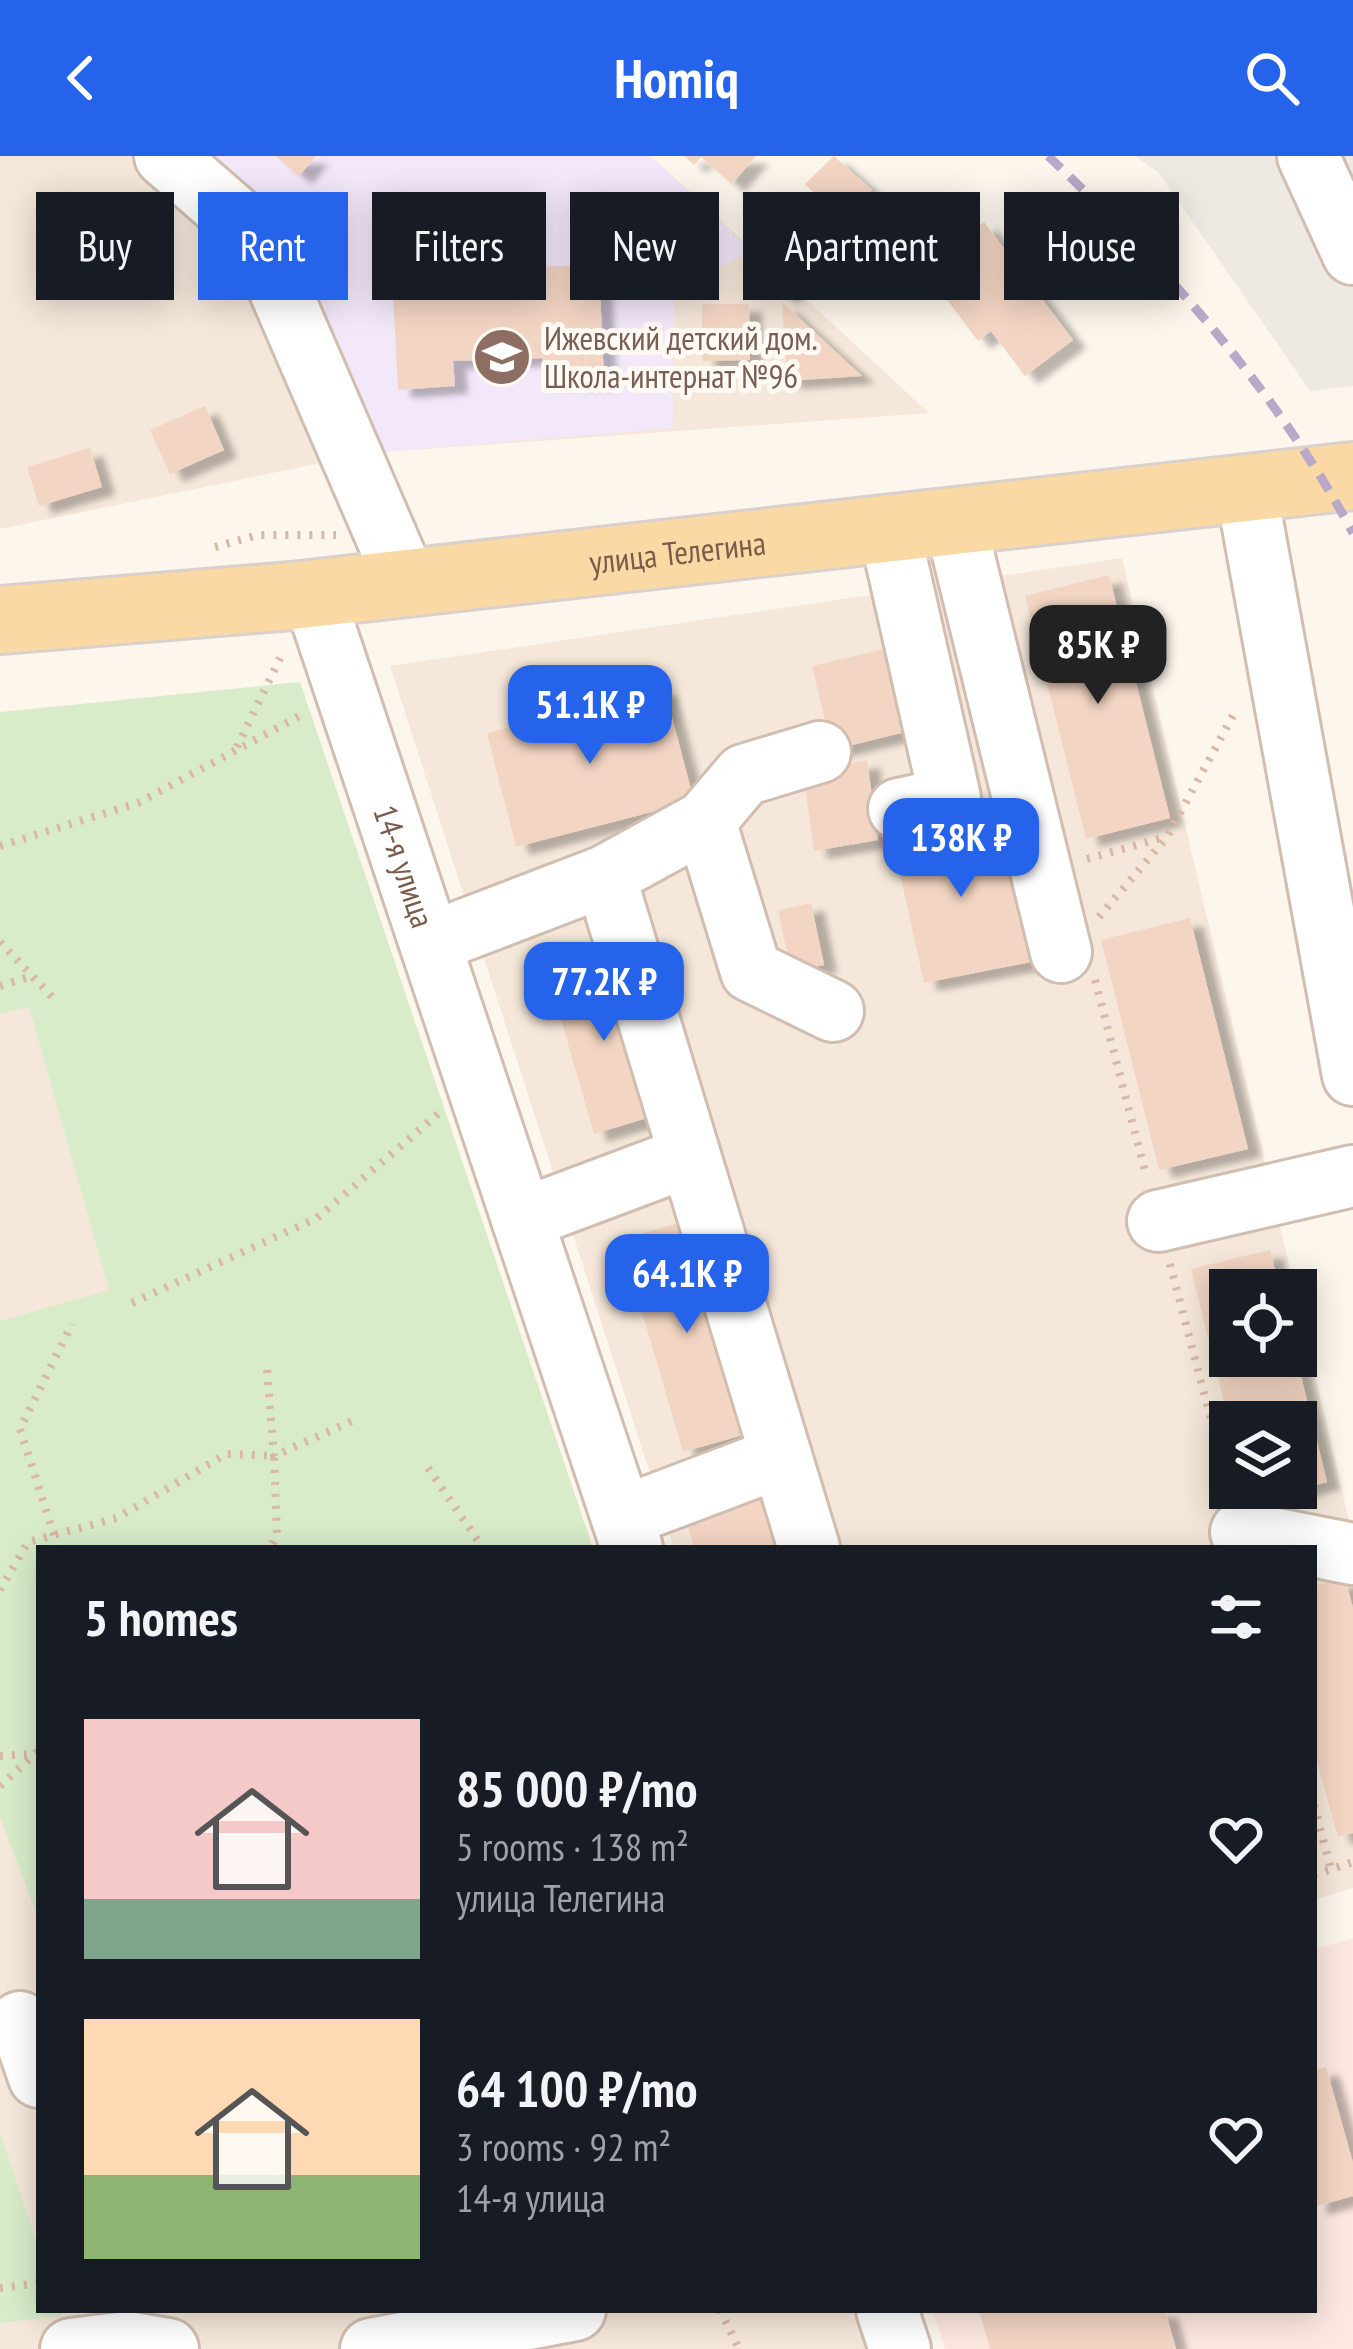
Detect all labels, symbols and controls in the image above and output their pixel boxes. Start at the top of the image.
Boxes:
text: Homiq [614,43,739,113]
icon: back [48,45,114,111]
icon: search [1239,45,1305,111]
chip: Buy [36,192,174,300]
chip: Rent [198,192,348,300]
chip: Filters [372,192,546,300]
chip: New [570,192,719,300]
chip: Apartment [743,192,980,300]
chip: House [1004,192,1179,300]
place label: Ижевский детский дом. Школа-интернат №96 [544,316,817,397]
school or university icon: Ижевский детский дом. Школа-интернат №96 [471,326,533,388]
street label: улица Телегина [587,521,768,583]
pin: 85K ₽ [1014,605,1182,707]
text: 85K ₽ [1056,618,1140,669]
pin: 51.1K ₽ [479,665,701,767]
text: 51.1K ₽ [535,678,645,729]
pin: 138K ₽ [863,798,1059,900]
street label: 14-я улица [364,799,445,933]
text: 138K ₽ [910,811,1012,862]
pin: 77.2K ₽ [493,942,715,1044]
text: 77.2K ₽ [551,955,657,1006]
pin: 64.1K ₽ [576,1234,798,1336]
text: 64.1K ₽ [632,1247,742,1298]
map controls [1209,1269,1317,1509]
button: locate [1209,1269,1317,1377]
button: layers [1209,1401,1317,1509]
text: 5 homes [84,1584,238,1650]
icon: filters [1203,1584,1269,1650]
text: 85 000 ₽/mo [456,1755,698,1821]
icon: home [180,1767,324,1911]
icon: heart [1203,1806,1269,1872]
text: 5 rooms · 138 m² [456,1821,689,1872]
text: улица Телегина [456,1872,665,1923]
text: 64 100 ₽/mo [456,2055,698,2121]
icon: home [180,2067,324,2211]
icon: heart [1203,2106,1269,2172]
text: 3 rooms · 92 m² [456,2121,671,2172]
text: 14-я улица [456,2172,606,2223]

